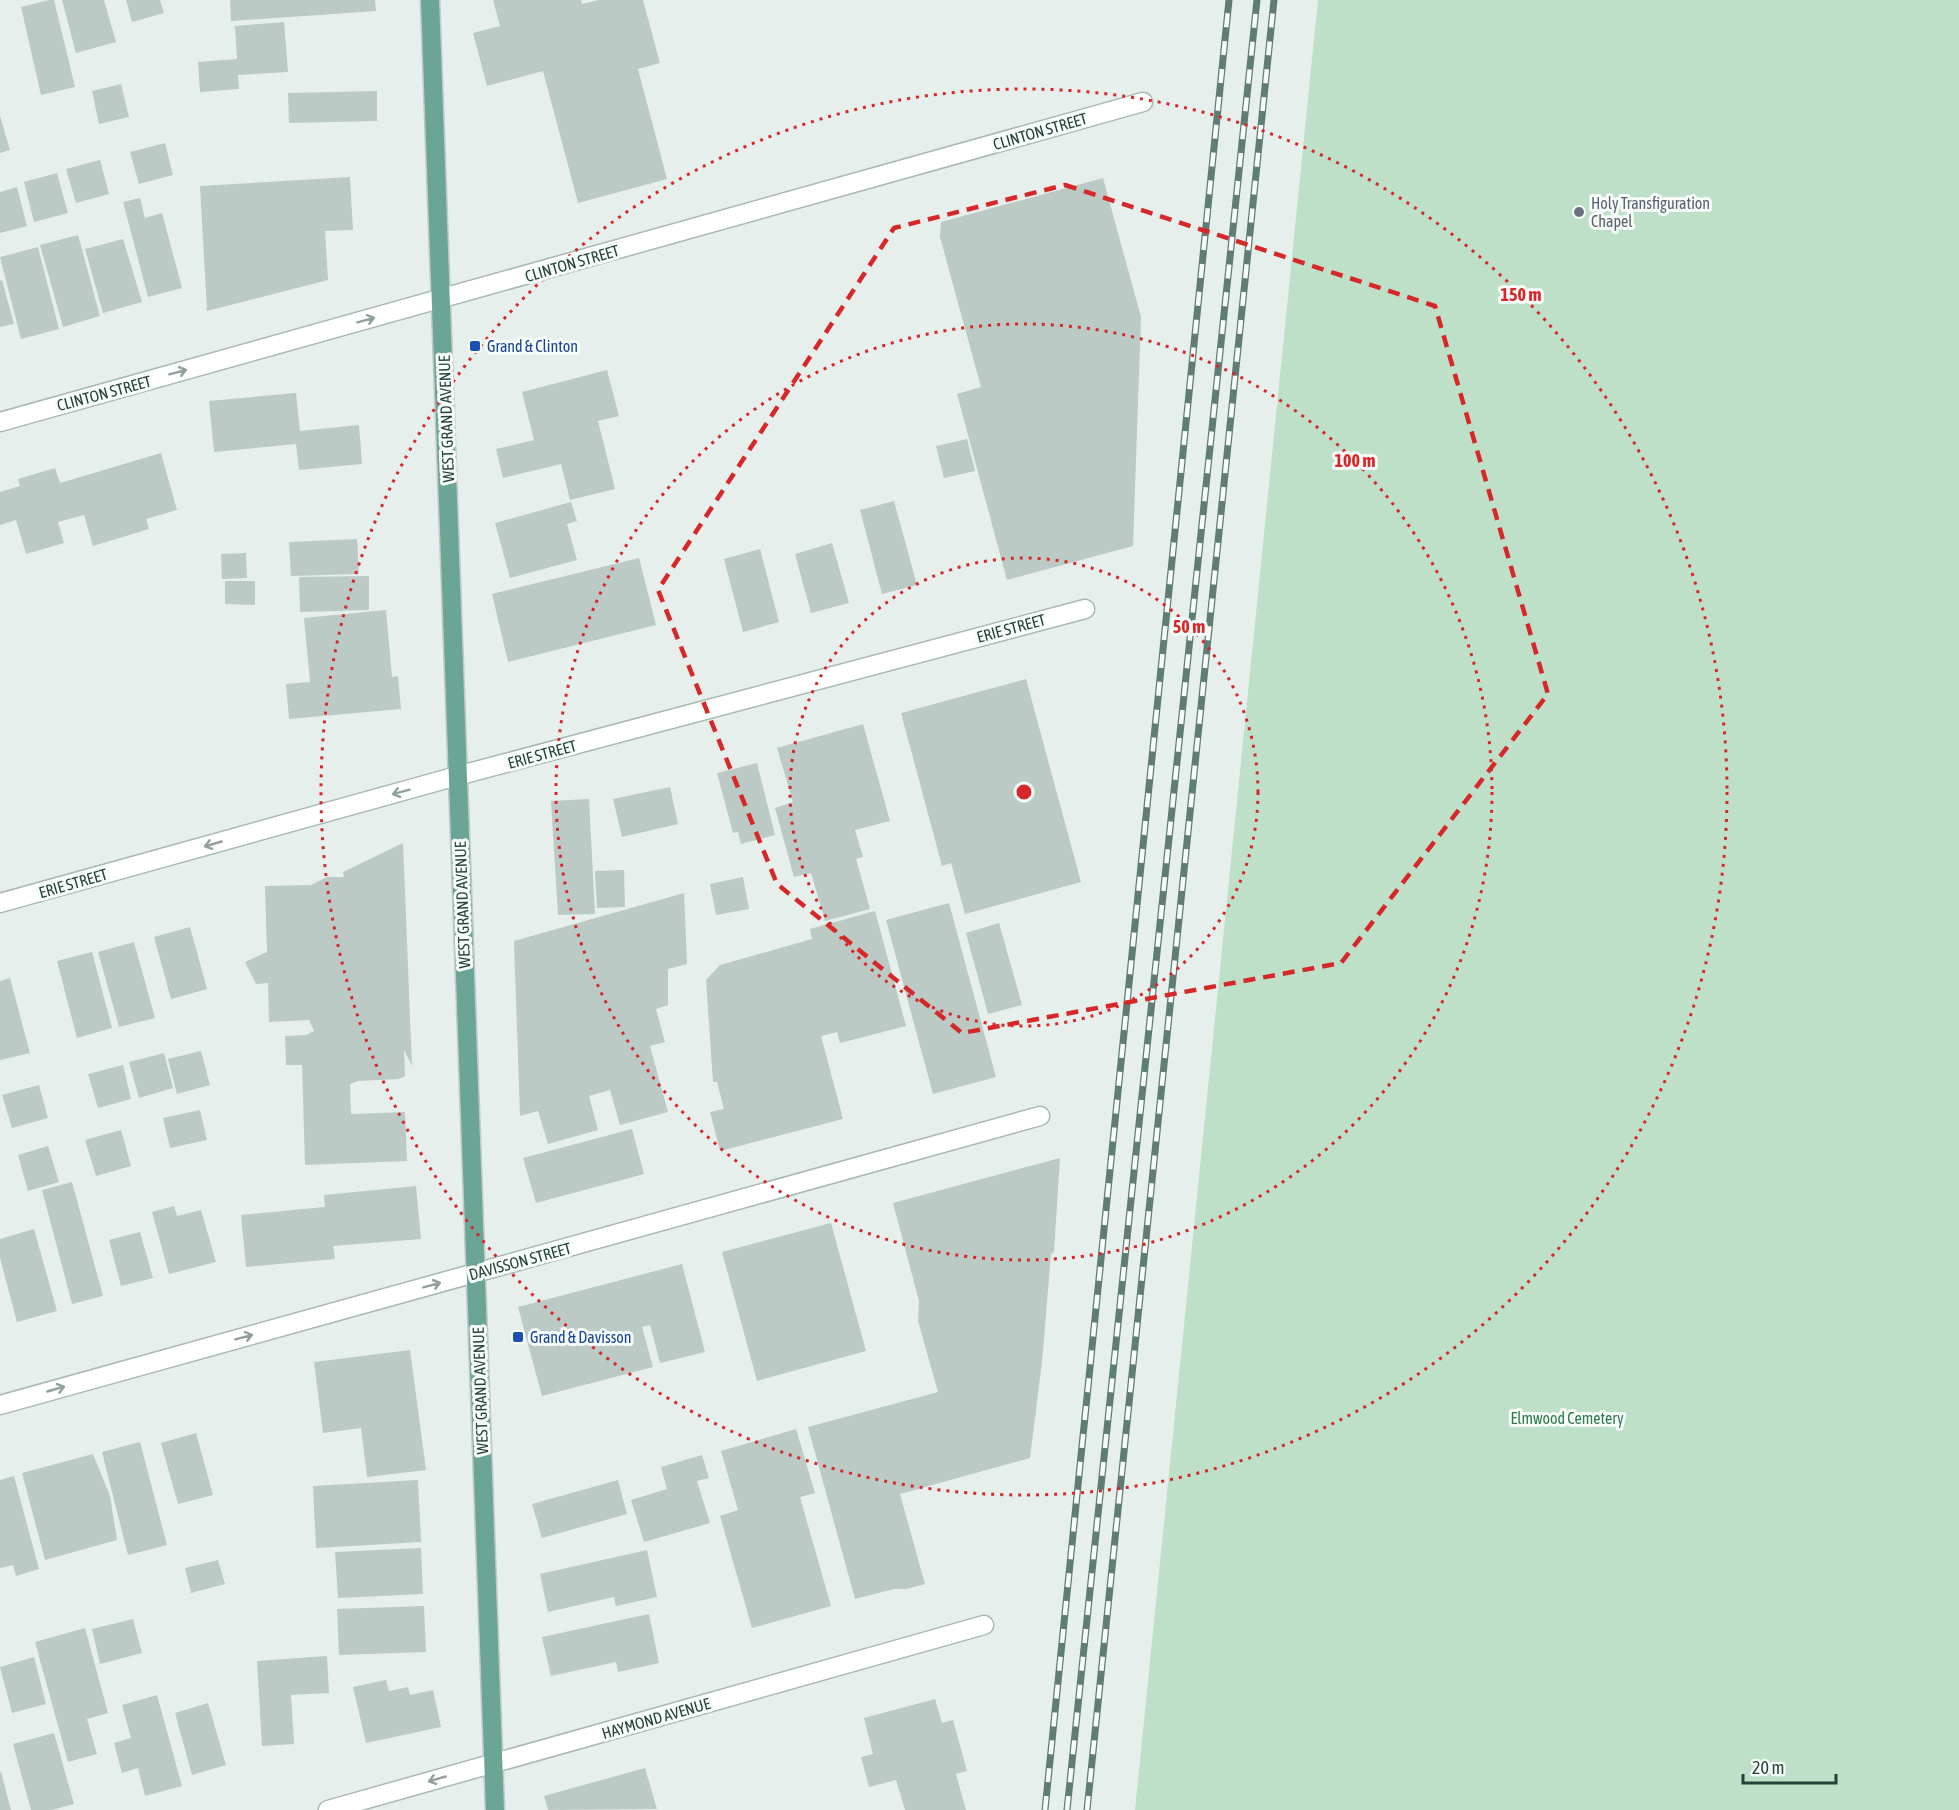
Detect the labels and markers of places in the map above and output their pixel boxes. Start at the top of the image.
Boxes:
place label: Holy Transfiguration Chapel [1591,194,1710,231]
marker: Holy Transfiguration Chapel [1572,205,1586,219]
place label: Grand & Clinton [487,337,578,355]
marker: Grand & Clinton [468,339,482,353]
centre of rings [1014,782,1034,802]
place label: Grand & Davisson [530,1328,632,1346]
marker: Grand & Davisson [511,1330,525,1344]

